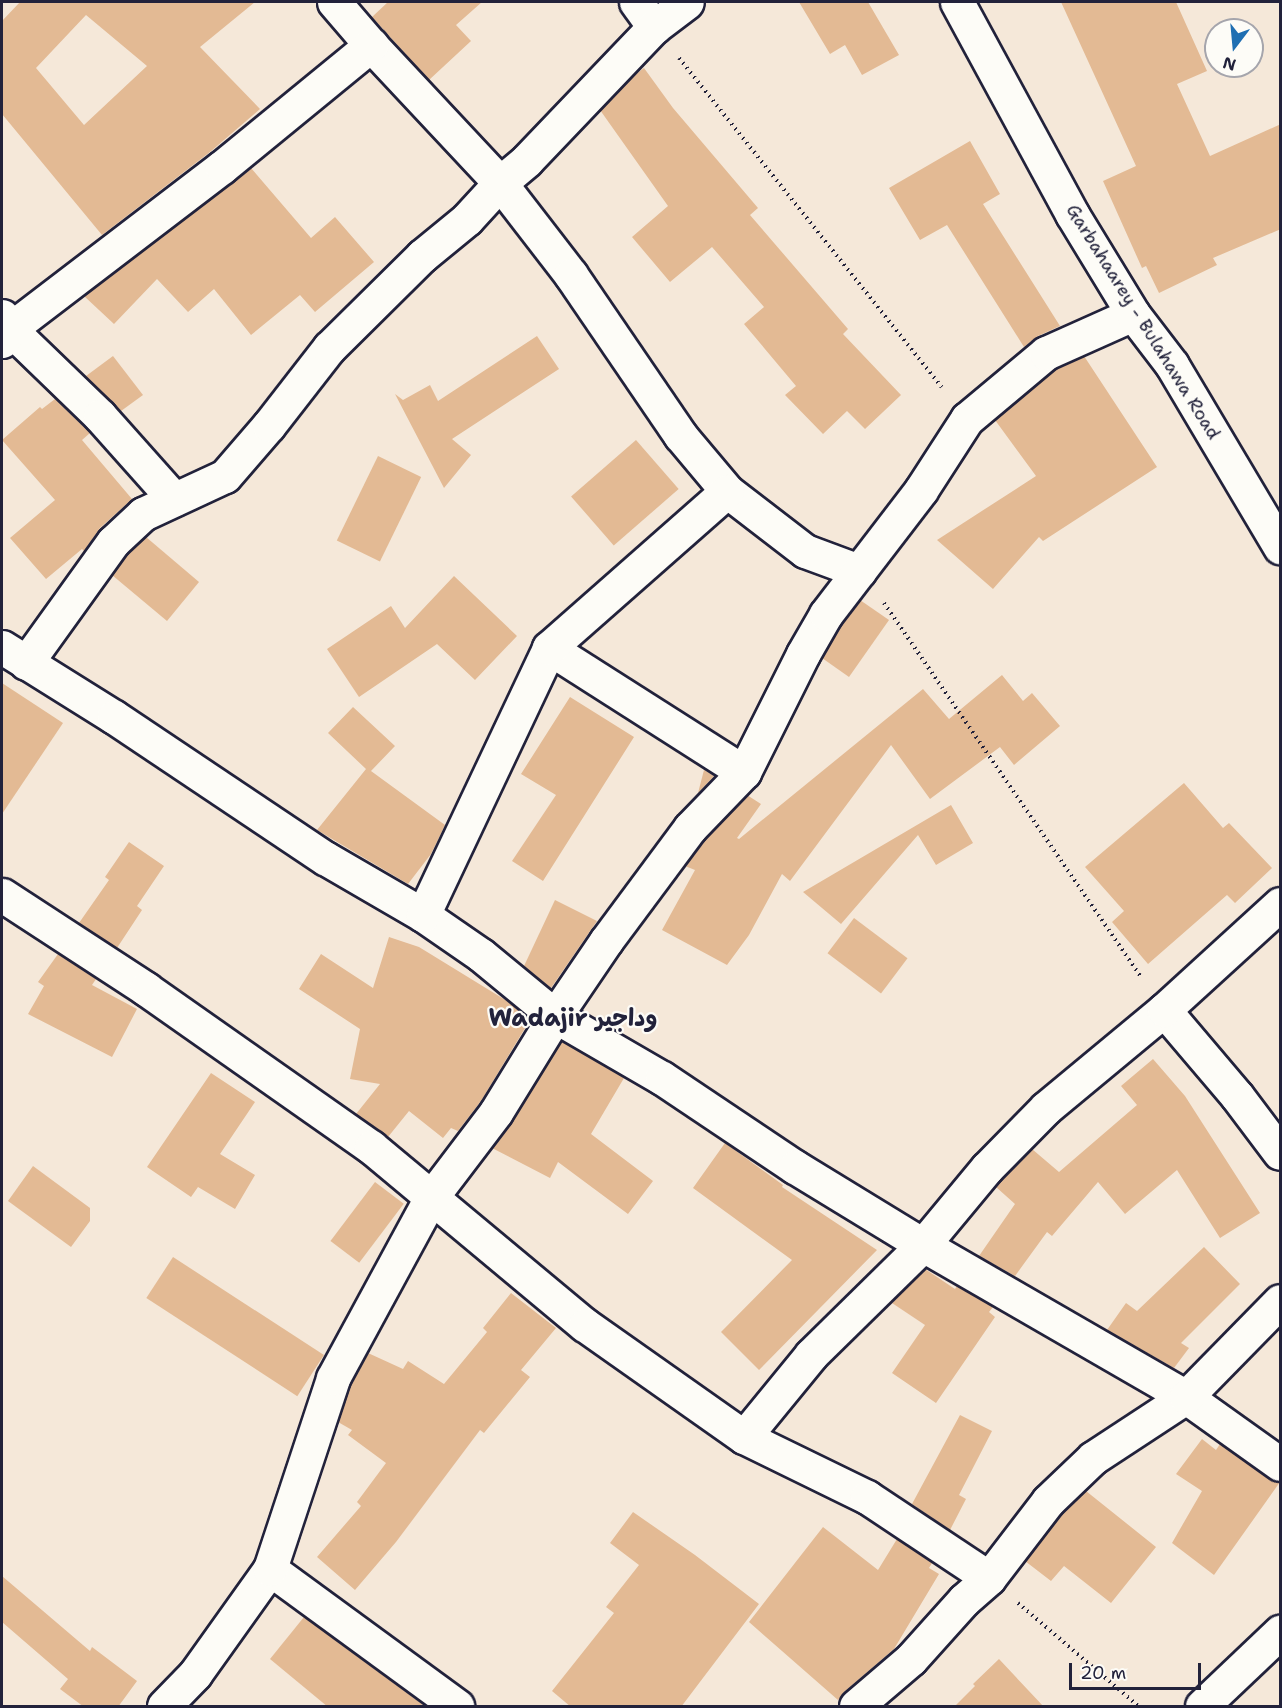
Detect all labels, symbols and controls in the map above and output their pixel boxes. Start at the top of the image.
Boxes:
north arrow [1204,18,1264,78]
text: N [1220,52,1238,76]
street label: Garbahaarey - Bulahawa Road [1061,200,1225,444]
district label: Wadajir وداجير [488,1005,658,1033]
scale bar [1072,1651,1204,1689]
text: 20 m [1080,1661,1126,1685]

